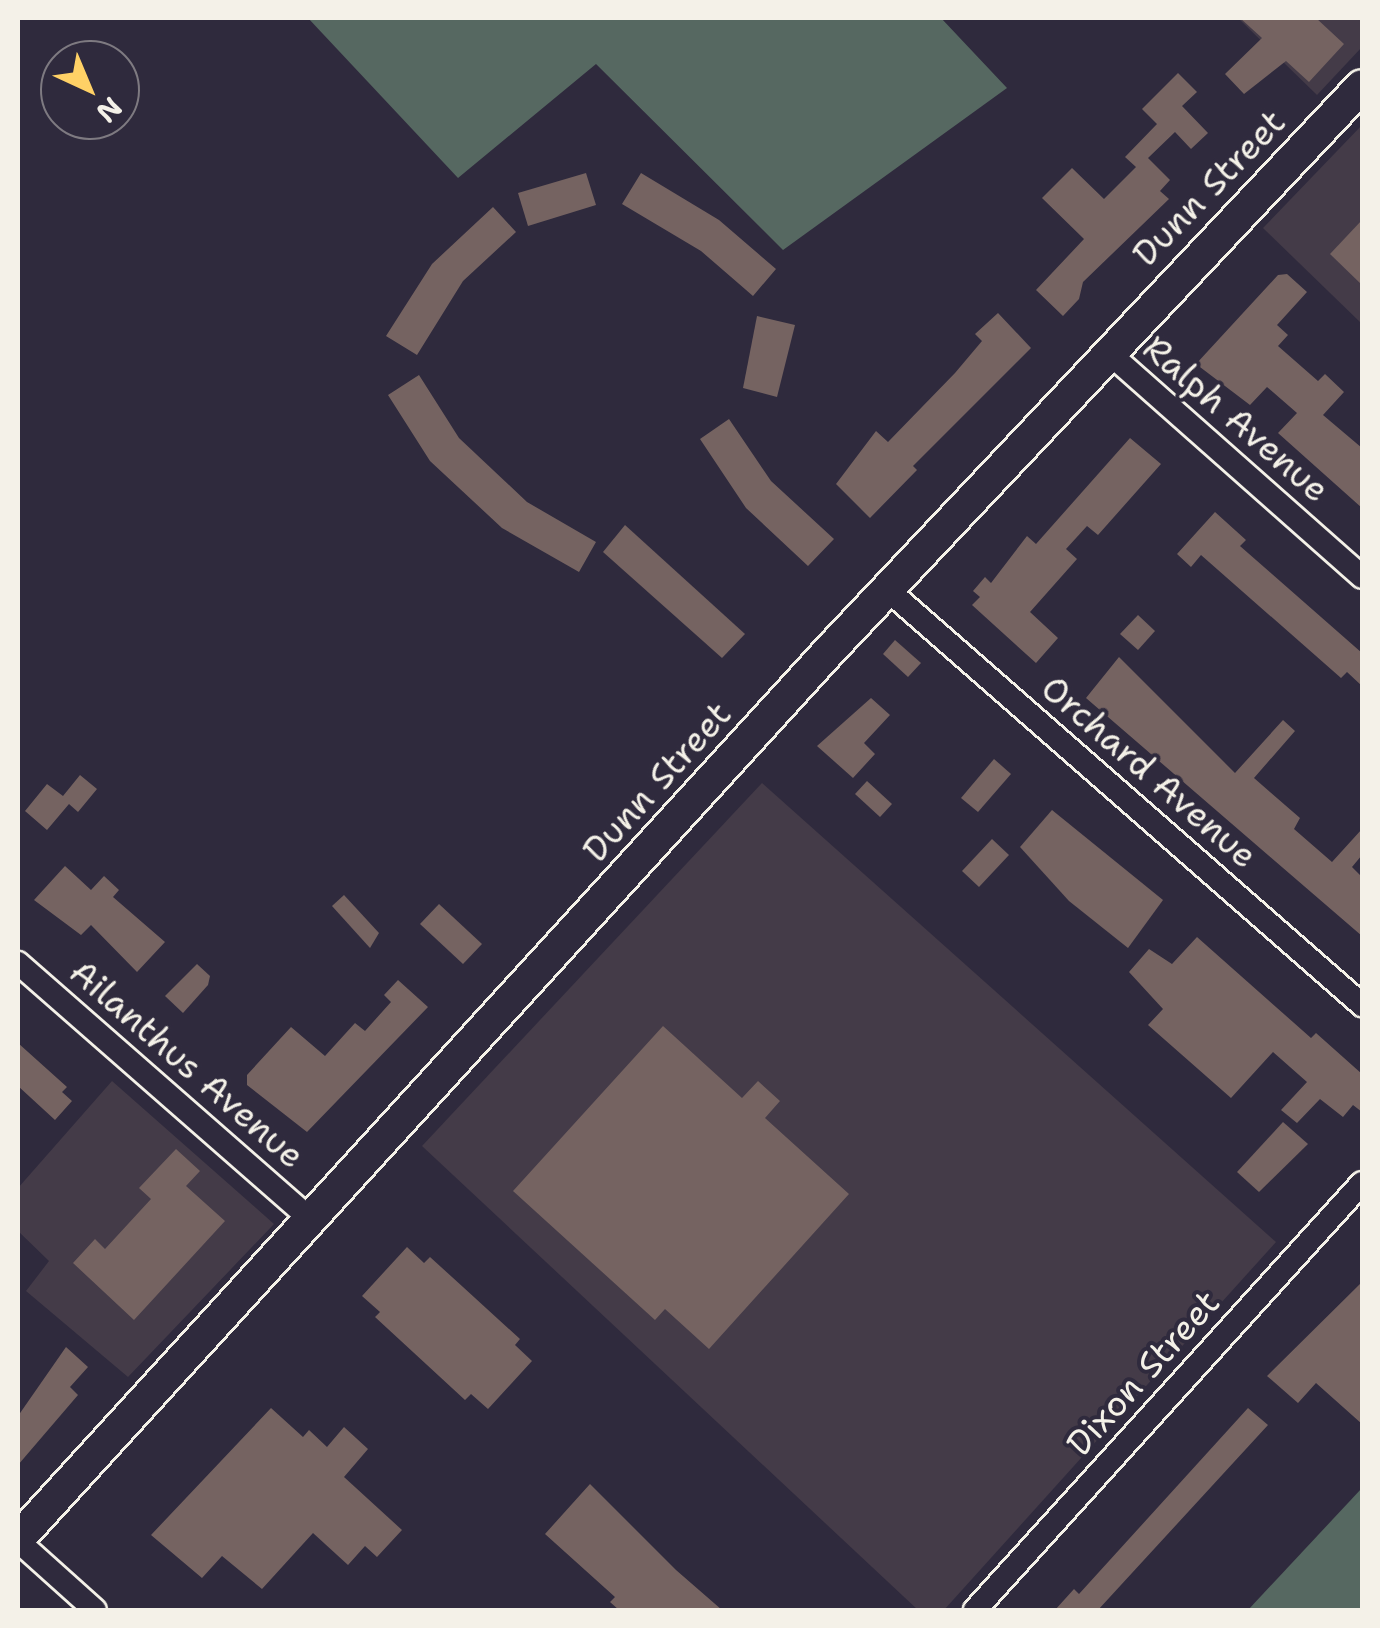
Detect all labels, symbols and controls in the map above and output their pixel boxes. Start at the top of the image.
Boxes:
north arrow [40,40,140,140]
text: N [88,89,131,132]
street label: Dunn Street [1124,101,1294,275]
street label: Ralph Avenue [1135,327,1337,511]
street label: Orchard Avenue [1033,667,1265,877]
street label: Dunn Street [574,693,740,871]
street label: Ailanthus Avenue [61,951,313,1177]
street label: Dixon Street [1058,1282,1228,1464]

